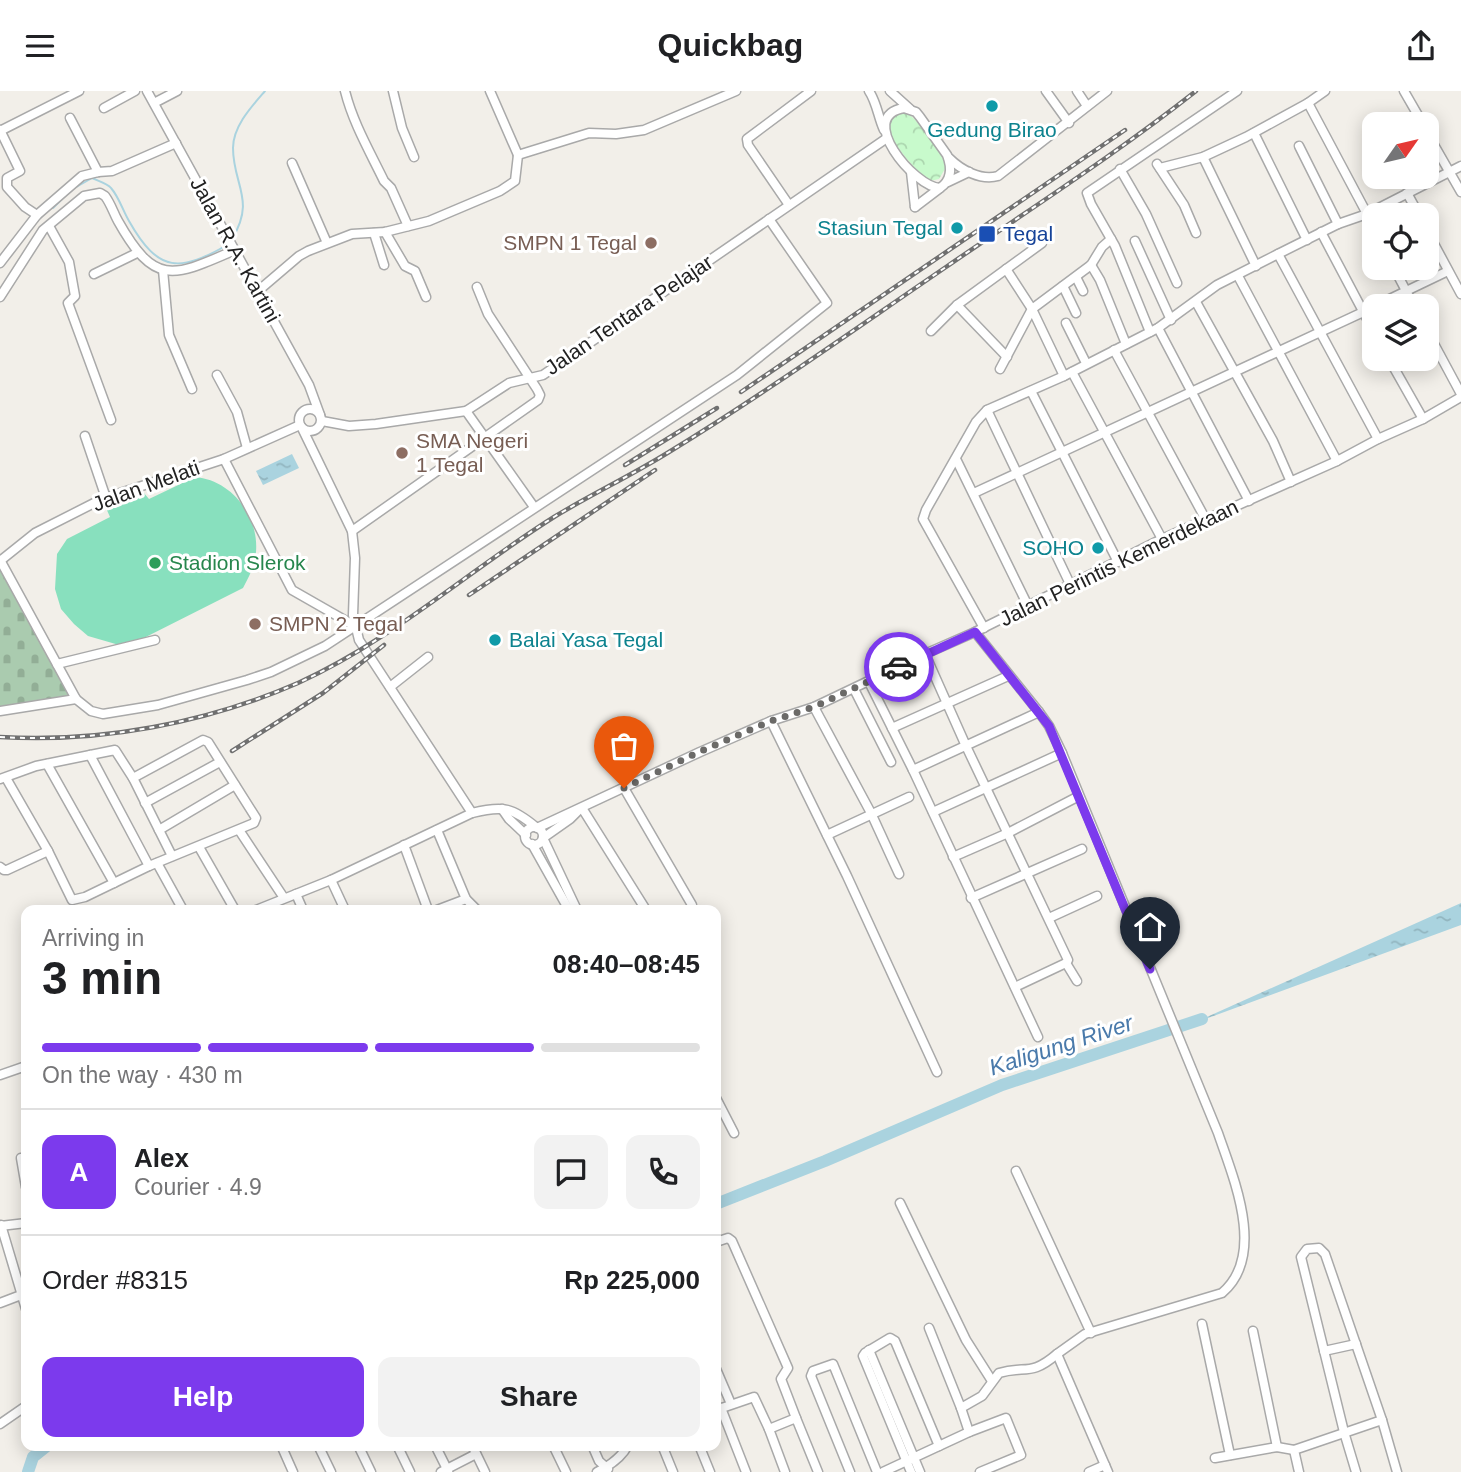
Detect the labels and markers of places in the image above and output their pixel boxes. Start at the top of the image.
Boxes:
marker: Gedung Birao [984,98,1000,114]
place label: Gedung Birao [927,118,1057,141]
place label: Stasiun Tegal [817,216,943,239]
marker: Stasiun Tegal [949,220,965,236]
place label: Tegal [1003,222,1053,245]
marker: Tegal [977,224,997,244]
place label: SMPN 1 Tegal [503,231,637,254]
marker: SMPN 1 Tegal [643,235,659,251]
place label: SMA Negeri 1 Tegal [416,429,528,476]
marker: SMA Negeri 1 Tegal [394,445,410,461]
place label: SOHO [1022,536,1084,559]
marker: SOHO [1090,540,1106,556]
place label: Stadion Slerok [169,551,306,574]
marker: Stadion Slerok [147,555,163,571]
place label: SMPN 2 Tegal [269,612,403,635]
marker: SMPN 2 Tegal [247,616,263,632]
place label: Balai Yasa Tegal [509,628,663,651]
marker: Balai Yasa Tegal [487,632,503,648]
pin [594,716,654,788]
pin [1120,897,1180,969]

